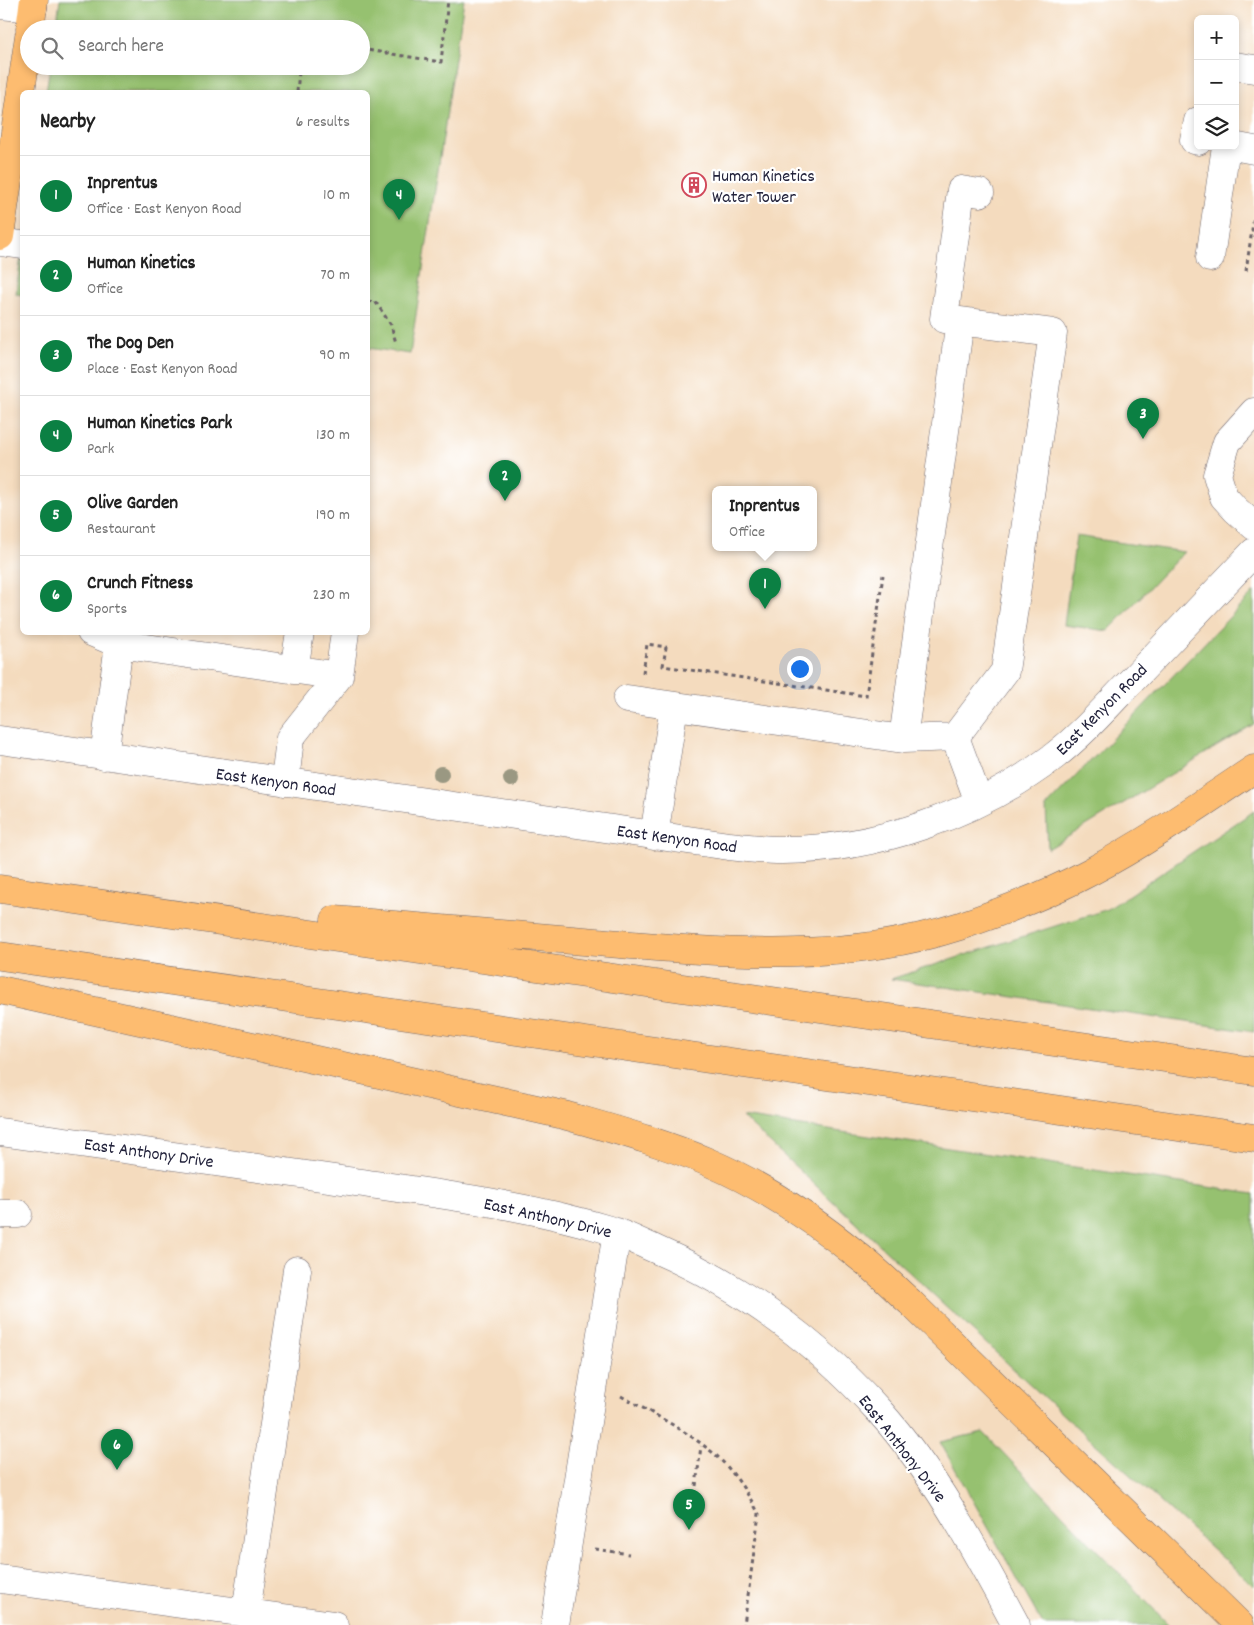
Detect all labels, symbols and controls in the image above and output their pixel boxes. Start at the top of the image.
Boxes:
map controls [1194,15,1239,150]
button: + [1194,15,1239,60]
search box [20,20,370,75]
icon: search [38,34,66,62]
text: Search here [78,34,164,61]
button: − [1194,60,1239,105]
button: layers [1194,105,1239,150]
text: Nearby [40,108,95,138]
text: 6 results [295,111,350,134]
place label: Human Kinetics Water Tower [712,165,815,211]
text: Inprentus [87,171,158,198]
building icon: Human Kinetics Water Tower [681,172,707,198]
pin: 4 [383,179,415,220]
text: 1 [54,184,58,207]
text: 10 m [323,184,350,207]
text: Office · East Kenyon Road [87,198,241,221]
text: Human Kinetics [87,251,196,278]
text: 2 [53,264,60,287]
text: 70 m [320,264,350,287]
text: Office [87,278,123,301]
text: The Dog Den [87,331,174,358]
text: 3 [52,344,60,367]
text: 90 m [319,344,350,367]
text: Place · East Kenyon Road [87,358,238,381]
pin: 3 [1127,398,1159,439]
text: Human Kinetics Park [87,411,232,438]
text: 4 [53,424,59,447]
text: 130 m [316,424,350,447]
text: Park [87,438,114,461]
pin: 2 [489,460,521,501]
popup [712,486,817,551]
text: Olive Garden [87,491,178,518]
text: Inprentus [729,494,800,521]
text: 5 [52,504,60,527]
text: 190 m [316,504,350,527]
text: Restaurant [87,518,156,541]
text: Office [729,521,765,544]
pin: 1 [749,568,781,609]
text: Crunch Fitness [87,571,193,598]
text: 6 [52,584,60,607]
text: 230 m [313,584,350,607]
text: Sports [87,598,127,621]
your location [787,656,813,682]
street label: East Kenyon Road [1051,659,1154,762]
street label: East Kenyon Road [214,763,337,804]
street label: East Kenyon Road [615,820,738,861]
street label: East Anthony Drive [82,1133,215,1176]
street label: East Anthony Drive [481,1193,614,1246]
street label: East Anthony Drive [851,1390,951,1509]
pin: 6 [101,1429,133,1470]
pin: 5 [673,1489,705,1530]

